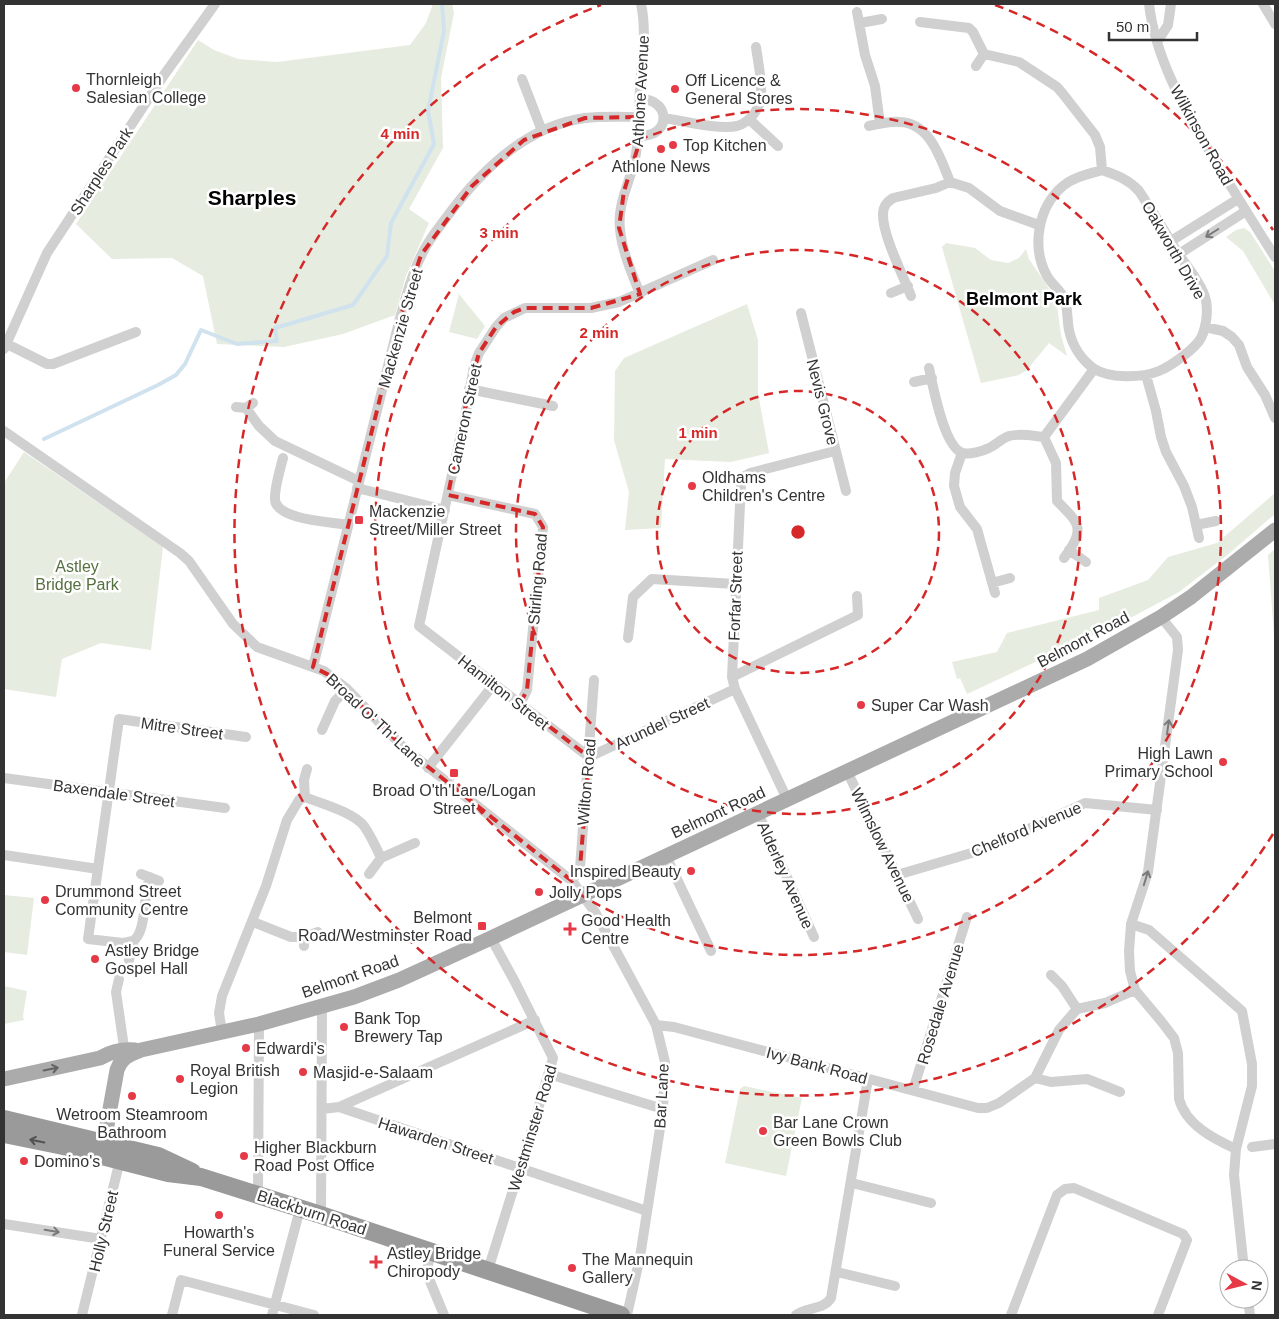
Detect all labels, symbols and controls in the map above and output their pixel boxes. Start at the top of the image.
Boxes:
scale bar [1109,10,1196,42]
text: 50 m [1116,18,1149,35]
street label: Athlone Avenue [629,35,652,147]
place label: Thornleigh Salesian College [86,71,206,106]
place label: Off Licence & General Stores [685,72,793,107]
marker: Thornleigh Salesian College [70,82,82,94]
marker: Off Licence & General Stores [669,83,681,95]
street label: Wilkinson Road [1167,83,1236,188]
street label: Sharples Park [67,124,136,218]
text: 4 min [380,125,420,142]
place label: Top Kitchen [683,137,767,154]
marker: Top Kitchen [667,139,679,151]
marker: Athlone News [655,143,667,155]
place label: Athlone News [612,158,710,175]
district label: Sharples [208,186,296,209]
street label: Oakworth Drive [1139,198,1209,302]
text: 3 min [479,224,519,241]
one-way arrow [1206,228,1220,238]
street label: Mackenzie Street [375,266,426,390]
district label: Belmont Park [966,289,1083,309]
text: 2 min [579,324,619,341]
street label: Nevis Grove [804,357,841,447]
street label: Cameron Street [444,362,485,476]
text: 1 min [678,424,718,441]
place label: Oldhams Children's Centre [702,469,825,504]
marker: Oldhams Children's Centre [686,480,698,492]
place label: Mackenzie Street/Miller Street [369,503,502,538]
marker: Mackenzie Street/Miller Street [353,514,365,526]
centre of rings [789,523,807,541]
street label: Stirling Road [525,533,550,625]
street label: Forfar Street [725,550,746,641]
park label: Astley Bridge Park [35,558,120,593]
street label: Belmont Road [1034,608,1132,671]
street label: Hamilton Street [455,652,553,733]
street label: Broad O' Th' Lane [323,670,429,770]
street label: Arundel Street [612,694,713,753]
place label: Super Car Wash [871,697,989,714]
marker: Super Car Wash [855,699,867,711]
street label: Mitre Street [140,714,225,743]
one-way arrow [1163,719,1173,735]
street label: Wilton Road [574,738,599,826]
place label: High Lawn Primary School [1105,745,1213,780]
marker: High Lawn Primary School [1217,756,1229,768]
marker: Broad O'th'Lane/Logan Street [448,767,460,779]
street label: Baxendale Street [52,777,176,811]
place label: Broad O'th'Lane/Logan Street [372,782,536,817]
street label: Belmont Road [669,783,768,842]
street label: Wilmslow Avenue [847,785,918,905]
street label: Chelford Avenue [969,799,1084,860]
street label: Alderley Avenue [754,819,817,931]
place label: Inspired Beauty [570,863,681,880]
marker: Inspired Beauty [685,865,697,877]
one-way arrow [1142,870,1152,886]
place label: Drummond Street Community Centre [55,883,188,918]
place label: Jolly Pops [549,884,622,901]
marker: Jolly Pops [533,886,545,898]
marker: Drummond Street Community Centre [39,894,51,906]
place label: Belmont Road/Westminster Road [298,909,473,944]
place label: Good Health Centre [581,912,671,947]
marker: Belmont Road/Westminster Road [476,920,488,932]
marker: Good Health Centre [563,922,577,936]
place label: Astley Bridge Gospel Hall [105,942,199,977]
street label: Rosedale Avenue [914,942,967,1066]
street label: Belmont Road [299,952,401,1001]
marker: Astley Bridge Gospel Hall [89,953,101,965]
place label: Bank Top Brewery Tap [354,1010,443,1045]
marker: Bank Top Brewery Tap [338,1021,350,1033]
place label: Edwardi's [256,1040,325,1057]
marker: Edwardi's [240,1042,252,1054]
street label: Ivy Bank Road [764,1044,869,1087]
place label: Royal British Legion [190,1062,280,1097]
street label: Westminster Road [505,1063,560,1193]
street label: Bar Lane [651,1063,672,1129]
one-way arrow [43,1064,59,1073]
place label: Masjid-e-Salaam [313,1064,433,1081]
marker: Masjid-e-Salaam [297,1066,309,1078]
marker: Royal British Legion [174,1073,186,1085]
marker: Wetroom Steamroom Bathroom [126,1090,138,1102]
place label: Wetroom Steamroom Bathroom [56,1106,208,1141]
street label: Hawarden Street [376,1114,496,1167]
place label: Bar Lane Crown Green Bowls Club [773,1114,902,1149]
marker: Bar Lane Crown Green Bowls Club [757,1125,769,1137]
one-way arrow [29,1136,45,1145]
place label: Higher Blackburn Road Post Office [254,1139,377,1174]
marker: Higher Blackburn Road Post Office [238,1150,250,1162]
place label: Domino's [34,1153,100,1170]
marker: Domino's [18,1155,30,1167]
street label: Blackburn Road [255,1187,369,1238]
street label: Holly Street [86,1188,121,1273]
marker: Howarth's Funeral Service [213,1209,225,1221]
place label: Howarth's Funeral Service [163,1224,275,1259]
one-way arrow [44,1227,60,1237]
place label: Astley Bridge Chiropody [387,1245,481,1280]
place label: The Mannequin Gallery [582,1251,693,1286]
marker: Astley Bridge Chiropody [369,1255,383,1269]
north arrow [1219,1259,1269,1309]
marker: The Mannequin Gallery [566,1262,578,1274]
text: N [1248,1280,1265,1292]

